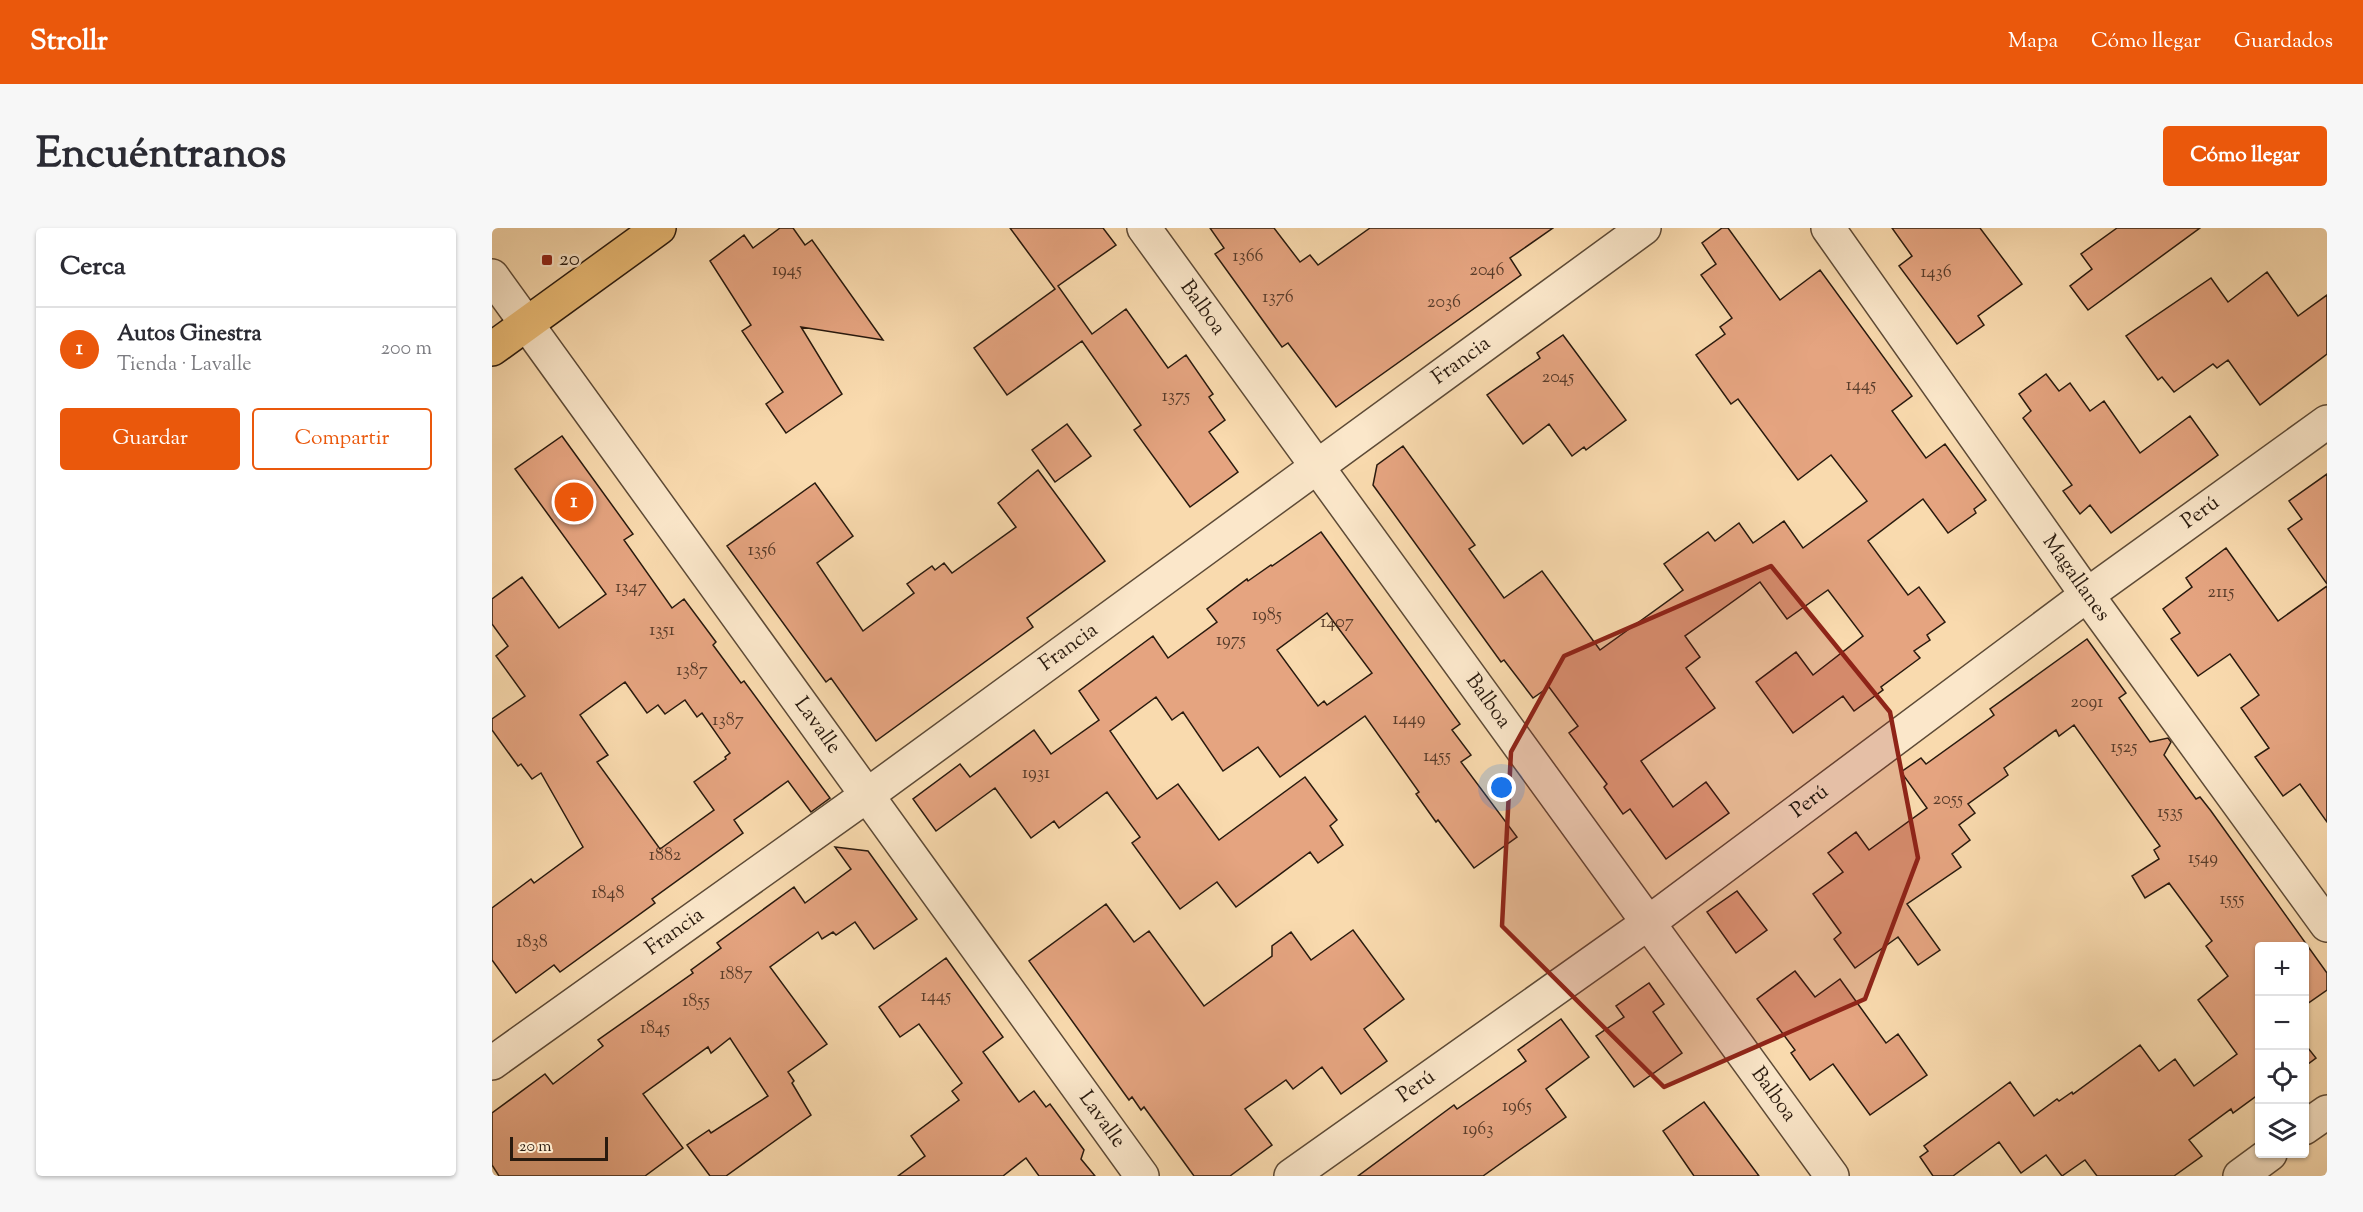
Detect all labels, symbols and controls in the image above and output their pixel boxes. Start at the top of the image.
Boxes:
text: Strollr [30,22,108,62]
text: Mapa [2008,27,2058,57]
text: Cómo llegar [2091,27,2201,57]
text: Guardados [2234,27,2333,57]
text: Encuéntranos [36,126,286,186]
button: Cómo llegar [2163,126,2327,186]
house number: 1366 [1232,244,1264,270]
place label: 20 [559,245,580,275]
text: Cerca [60,249,126,286]
marker: 20 [540,253,554,267]
house number: 1945 [772,258,802,284]
house number: 2046 [1470,258,1505,284]
house number: 1436 [1920,260,1952,286]
street label: Balboa [1172,274,1233,342]
house number: 1376 [1262,285,1294,311]
house number: 2036 [1427,290,1461,316]
text: Autos Ginestra [117,319,262,351]
street label: Francia [1426,329,1497,393]
text: 1 [76,335,83,364]
text: 200 m [381,335,432,364]
text: Tienda · Lavalle [117,351,252,380]
house number: 2045 [1542,365,1574,391]
house number: 1445 [1846,373,1876,399]
house number: 1375 [1162,384,1190,410]
button: Guardar [60,408,240,470]
button: Compartir [252,408,432,470]
pin: 1 [554,480,593,524]
street label: Perú [2176,489,2226,537]
street label: Magallanes [2034,529,2117,628]
house number: 1356 [748,538,776,564]
house number: 1347 [615,575,647,601]
house number: 2115 [2208,580,2234,606]
house number: 1985 [1252,603,1282,629]
house number: 1407 [1320,610,1354,636]
street label: Francia [1034,616,1105,679]
house number: 1351 [649,618,675,644]
house number: 1975 [1216,628,1246,654]
house number: 1387 [676,658,708,684]
street label: Balboa [1457,668,1518,735]
house number: 2091 [2071,690,2103,716]
street label: Lavalle [786,691,848,761]
house number: 1449 [1393,707,1426,733]
house number: 1387 [712,708,744,734]
house number: 1525 [2111,735,2137,761]
house number: 1455 [1423,744,1451,770]
house number: 1931 [1022,761,1050,787]
your location [1487,773,1516,802]
street label: Perú [1785,778,1835,826]
house number: 2055 [1933,787,1963,813]
house number: 1535 [2157,800,2183,826]
house number: 1882 [649,843,682,869]
house number: 1549 [2188,846,2218,872]
house number: 1848 [591,881,625,907]
house number: 1555 [2220,887,2244,913]
street label: Francia [639,901,711,964]
house number: 1838 [516,930,548,956]
map controls [2255,942,2309,1158]
button: + [2255,942,2309,996]
house number: 1887 [719,962,753,988]
house number: 1445 [921,984,951,1010]
house number: 1855 [682,989,710,1015]
button: − [2255,996,2309,1050]
house number: 1845 [640,1016,670,1042]
button: locate [2255,1050,2309,1104]
street label: Balboa [1743,1061,1803,1129]
street label: Perú [1391,1063,1442,1111]
street label: Lavalle [1071,1085,1132,1155]
house number: 1965 [1502,1094,1532,1120]
button: layers [2255,1104,2309,1158]
house number: 1963 [1463,1117,1493,1143]
scale bar [510,1134,608,1162]
text: 20 m [519,1136,552,1159]

